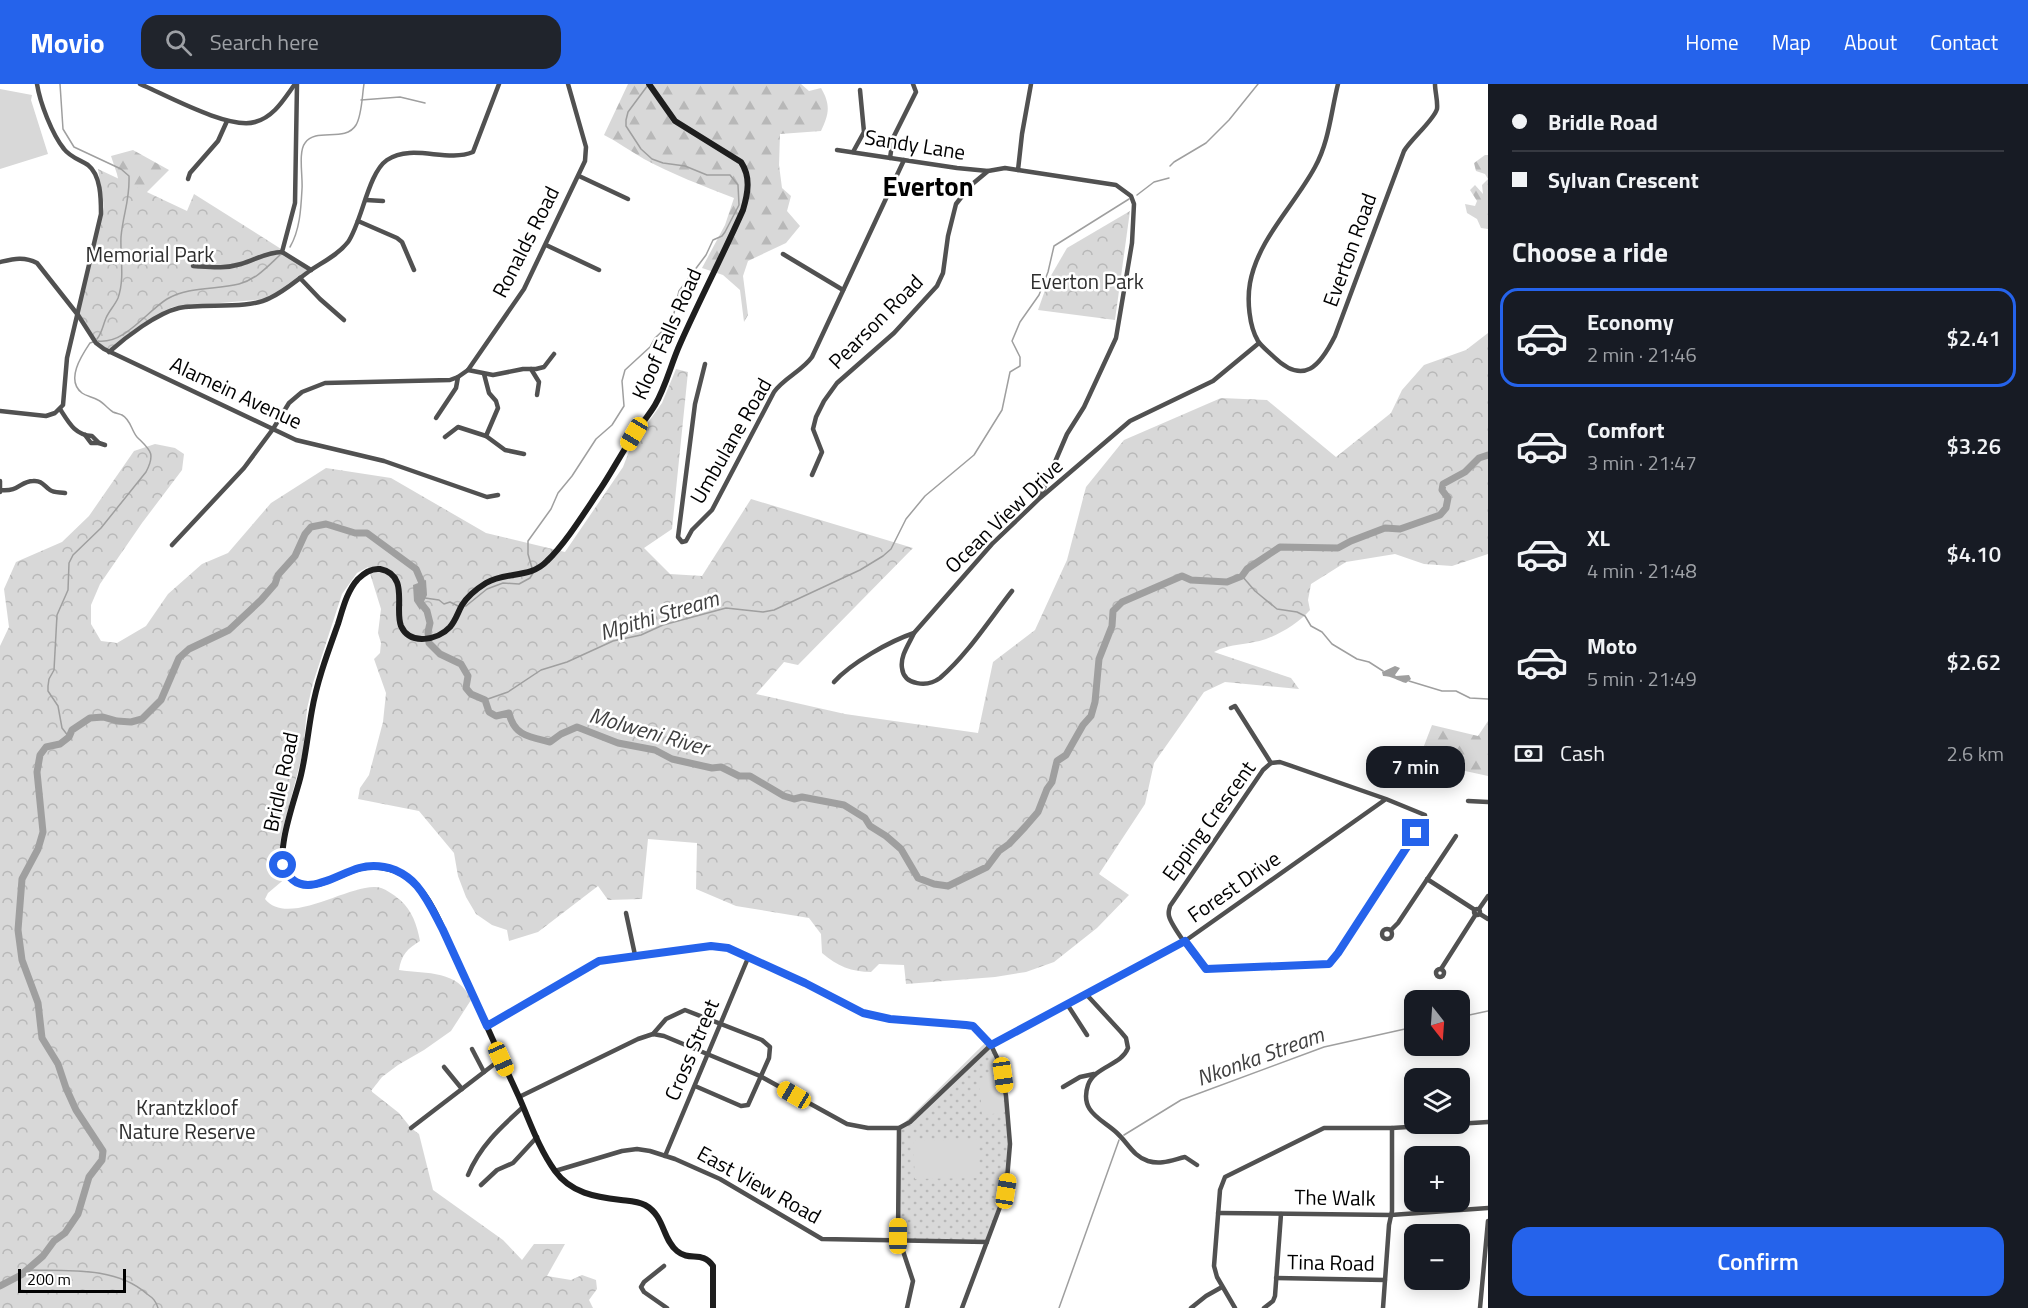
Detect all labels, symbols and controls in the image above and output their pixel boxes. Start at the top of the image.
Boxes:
search box [141,15,561,69]
text: Movio [30,21,105,64]
text: Search here [210,25,319,59]
icon: search [162,26,195,59]
text: Home [1685,26,1739,58]
text: Map [1772,26,1811,58]
text: About [1844,26,1897,58]
text: Contact [1930,26,1998,58]
text: Bridle Road [1548,105,1658,139]
street label: Sandy Lane [863,120,968,168]
text: Sylvan Crescent [1548,163,1699,197]
district label: Everton [882,165,974,206]
street label: Ronalds Road [483,180,567,303]
street label: Everton Road [1314,188,1384,311]
text: Choose a ride [1512,231,1668,272]
park label: Memorial Park [86,238,214,270]
street label: Kloof Falls Road [623,263,709,404]
park label: Everton Park [1030,265,1144,297]
street label: Pearson Road [820,266,930,376]
text: Economy [1587,305,1674,339]
icon: car [1515,311,1569,365]
text: $2.41 [1946,321,2001,355]
text: 2 min · 21:46 [1587,339,1697,370]
street label: Alamein Avenue [165,348,308,437]
street label: Umbulane Road [681,372,779,509]
text: Comfort [1587,413,1665,447]
car [617,414,651,454]
icon: car [1515,419,1569,473]
text: $3.26 [1946,429,2001,463]
text: 3 min · 21:47 [1587,447,1697,478]
street label: Ocean View Drive [937,450,1070,580]
text: XL [1587,521,1610,555]
icon: car [1515,527,1569,581]
text: $4.10 [1946,537,2001,571]
text: 4 min · 21:48 [1587,555,1697,586]
water label: Mpithi Stream [595,581,724,649]
text: Moto [1587,629,1637,663]
icon: car [1515,635,1569,689]
text: $2.62 [1946,645,2001,679]
text: 5 min · 21:49 [1587,663,1697,694]
water label: Molweni River [585,698,716,765]
street label: Bridle Road [254,729,306,835]
text: Cash [1560,736,1605,770]
icon: cash [1512,737,1545,770]
text: 2.6 km [1947,738,2004,769]
callout: 7 min [1366,746,1466,788]
text: 7 min [1391,751,1440,782]
street label: Epping Crescent [1154,753,1263,887]
route end [1402,819,1429,846]
street label: Forest Drive [1180,842,1286,930]
route start [269,851,296,878]
north arrow [1404,990,1470,1056]
map controls [1404,990,1470,1290]
street label: Cross Street [655,993,727,1105]
water label: Nkonka Stream [1192,1017,1329,1095]
car [485,1039,517,1079]
car [992,1056,1014,1094]
button: layers [1404,1068,1470,1134]
car [774,1078,814,1112]
park label: Krantzkloof Nature Reserve [118,1091,256,1147]
street label: East View Road [692,1137,827,1231]
button: + [1404,1146,1470,1212]
car [994,1172,1018,1210]
street label: The Walk [1294,1180,1376,1214]
car [889,1218,907,1254]
button: − [1404,1224,1470,1290]
button: Confirm [1512,1227,2004,1296]
street label: Tina Road [1287,1245,1375,1279]
scale bar [18,1266,126,1294]
text: 200 m [27,1267,71,1291]

